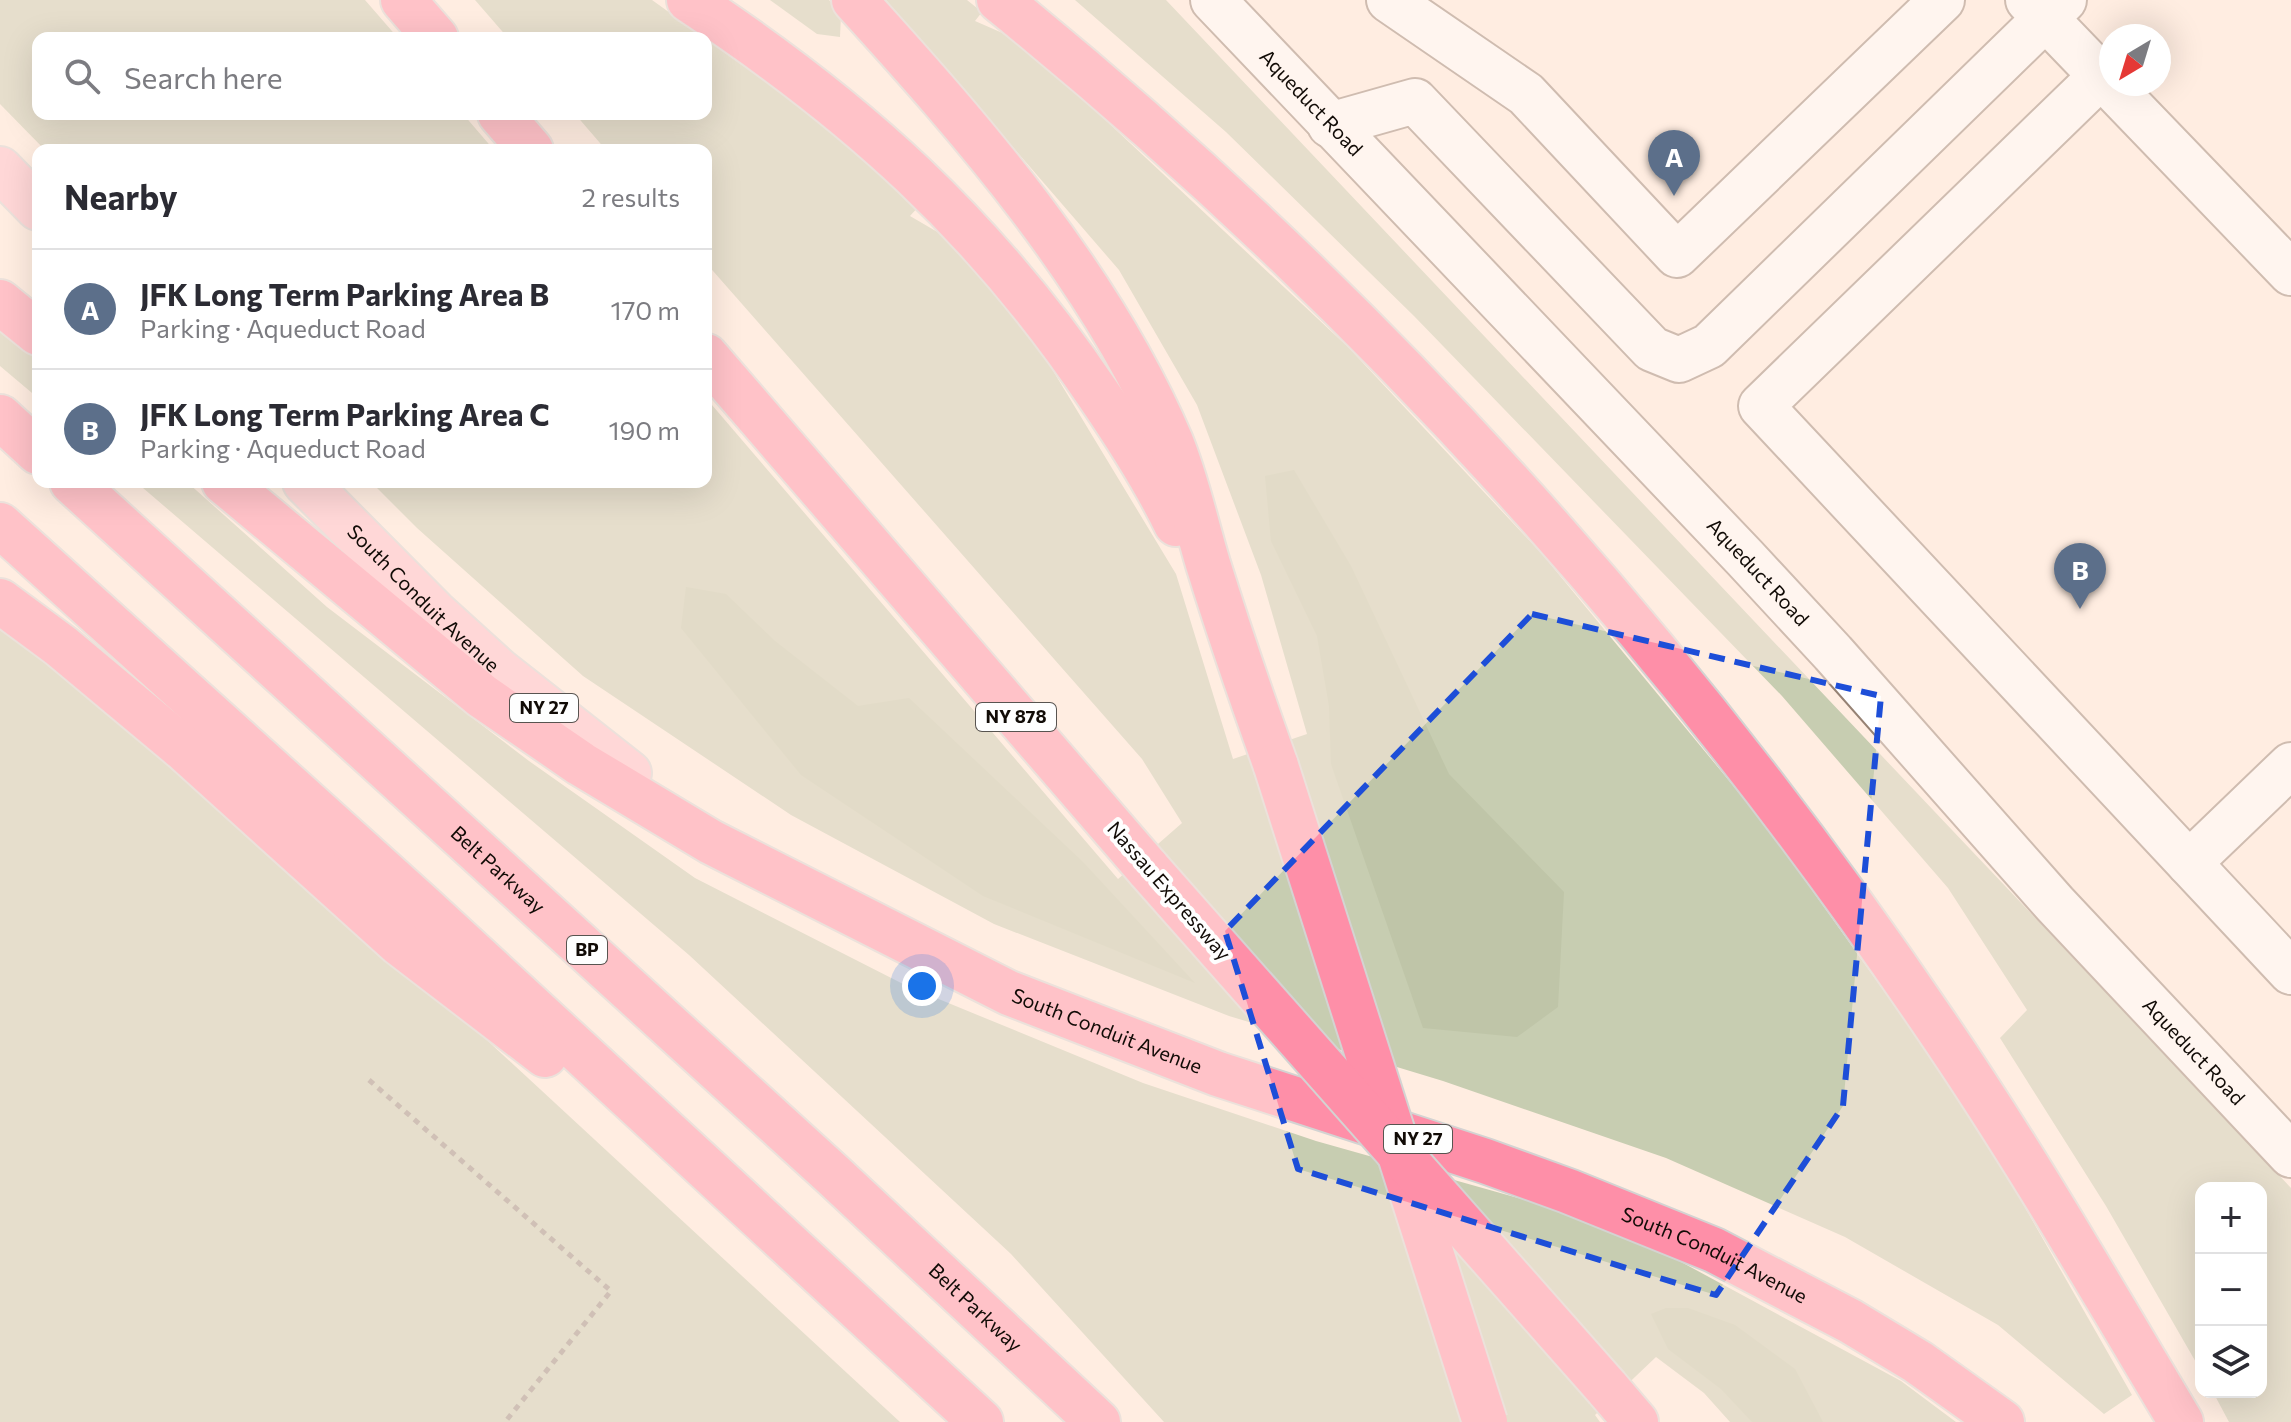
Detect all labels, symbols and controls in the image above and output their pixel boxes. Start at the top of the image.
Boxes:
north arrow [2099,24,2171,96]
search box [32,32,712,120]
street label: Aqueduct Road [1255,44,1368,160]
icon: search [60,54,104,98]
text: Search here [124,58,283,95]
pin: A [1648,130,1700,196]
text: Nearby [64,175,178,217]
text: 2 results [582,181,680,212]
text: JFK Long Term Parking Area B [140,275,549,312]
text: A [81,294,99,325]
text: 170 m [611,294,680,325]
text: Parking · Aqueduct Road [140,312,426,343]
text: JFK Long Term Parking Area C [140,395,550,432]
text: B [81,414,99,445]
text: 190 m [608,414,680,445]
text: Parking · Aqueduct Road [140,432,426,463]
street label: Aqueduct Road [1702,513,1814,630]
street label: South Conduit Avenue [343,519,505,677]
pin: B [2054,543,2106,609]
road number: NY 27 [510,694,578,722]
road number: NY 878 [976,703,1056,731]
street label: Nassau Expressway [1103,816,1237,965]
street label: Belt Parkway [447,820,551,918]
road number: BP [567,936,607,964]
your location [902,966,942,1006]
street label: South Conduit Avenue [1009,982,1206,1078]
street label: Aqueduct Road [2138,992,2250,1109]
road number: NY 27 [1384,1125,1452,1153]
map controls [2195,1182,2267,1398]
button: + [2195,1182,2267,1254]
street label: South Conduit Avenue [1618,1201,1812,1308]
button: − [2195,1254,2267,1326]
street label: Belt Parkway [924,1258,1028,1356]
button: layers [2195,1326,2267,1398]

